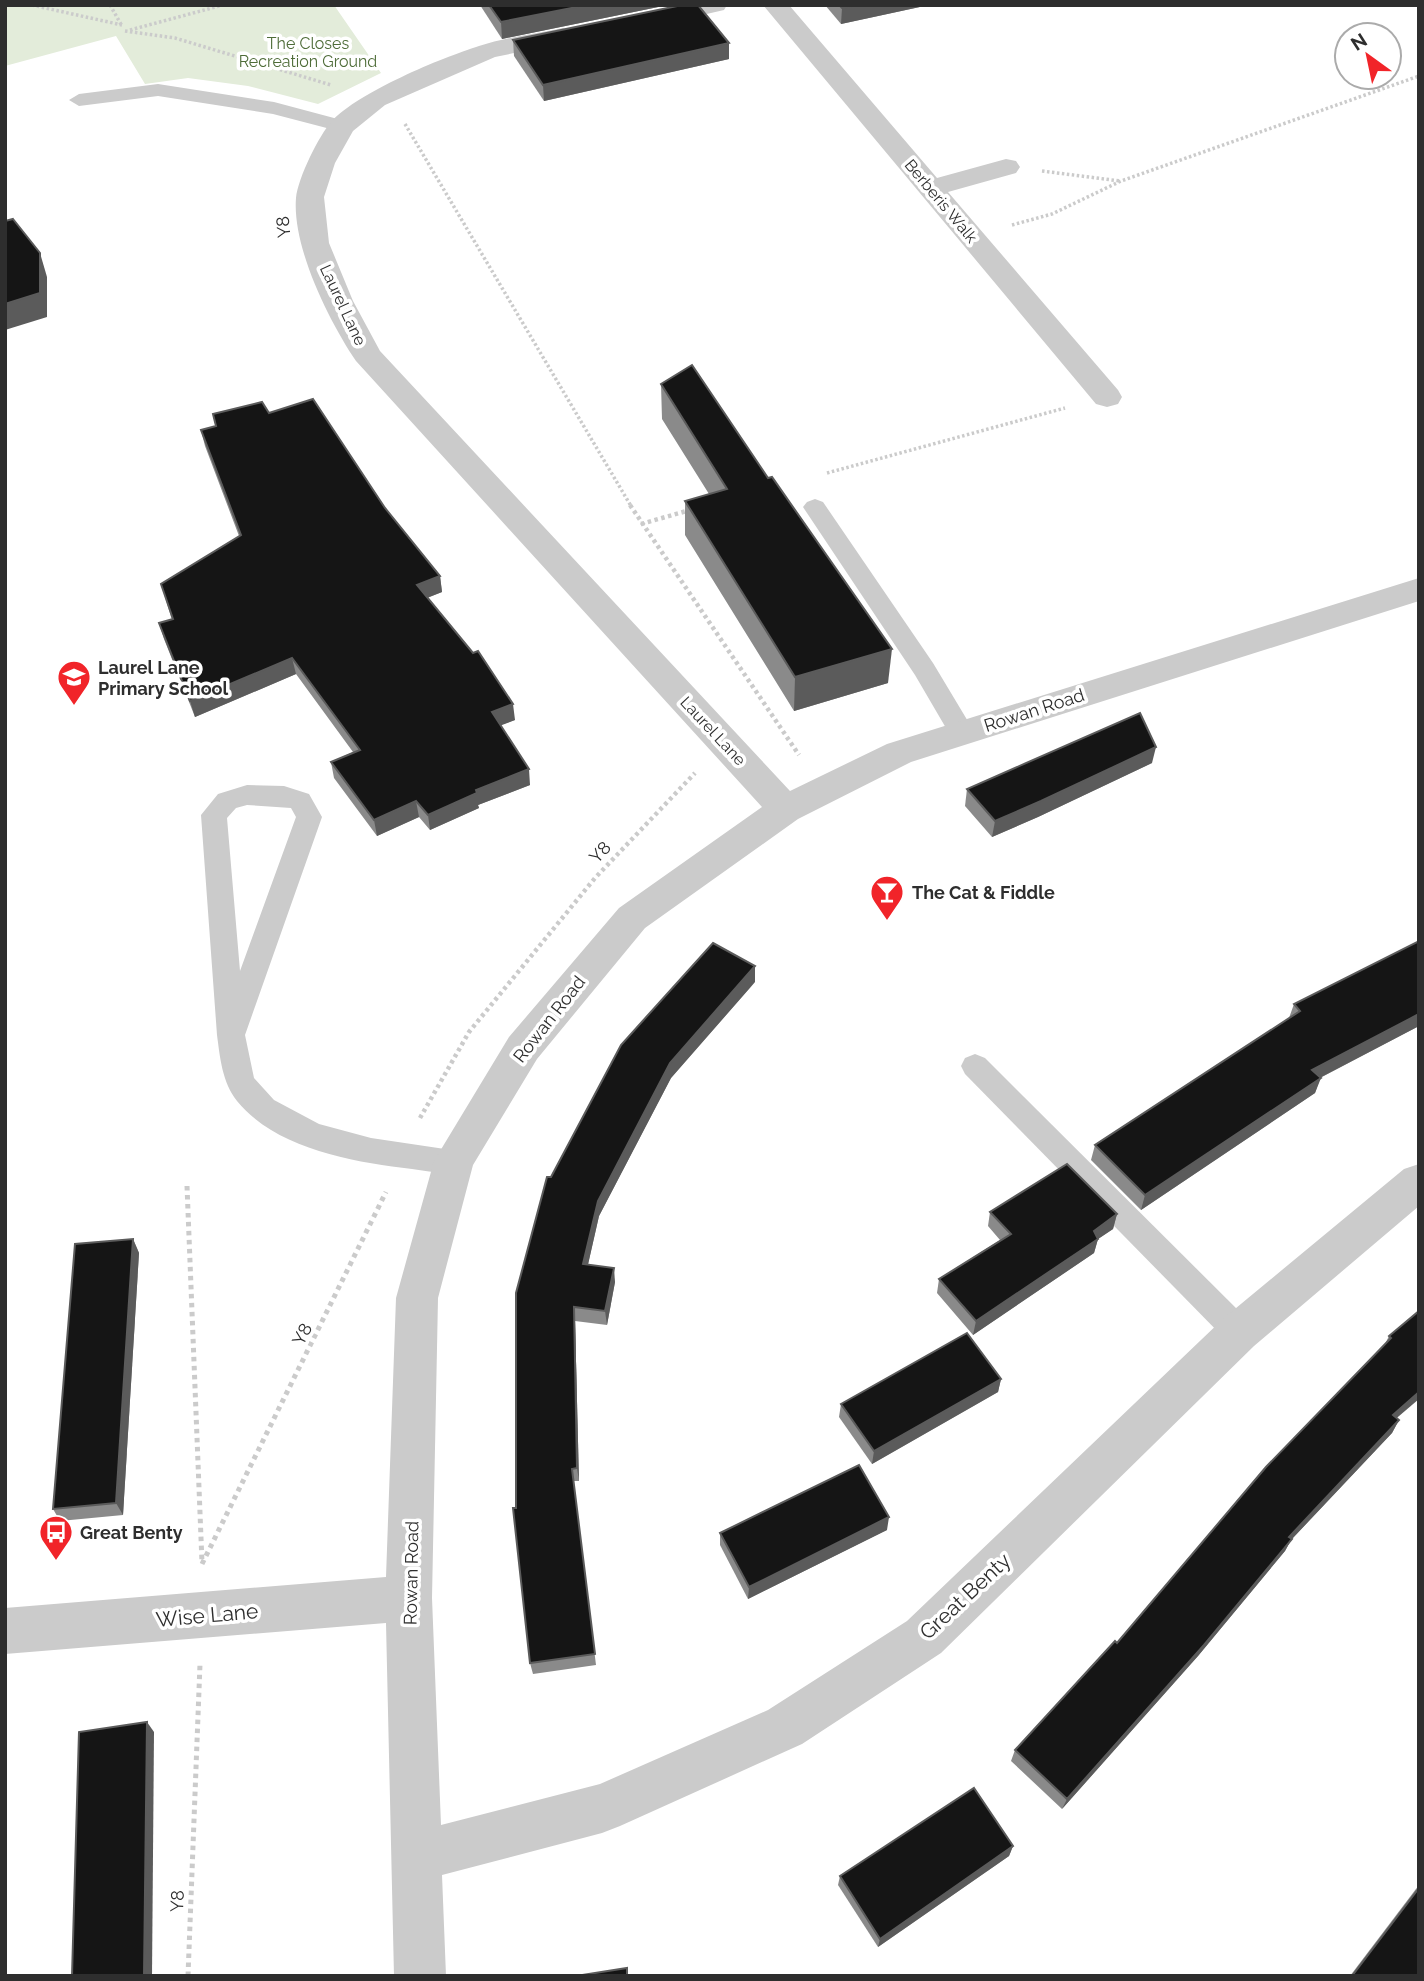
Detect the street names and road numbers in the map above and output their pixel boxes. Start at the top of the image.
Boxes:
street label: Berberis Walk [901,156,982,247]
street label: Y8 [272,215,294,239]
street label: Laurel Lane [316,262,370,348]
street label: Rowan Road [981,684,1087,736]
street label: Laurel Lane [676,693,750,769]
street label: Y8 [585,837,615,867]
street label: Rowan Road [509,971,589,1067]
street label: Y8 [288,1319,316,1349]
street label: Rowan Road [400,1521,422,1625]
street label: Great Benty [914,1548,1016,1644]
street label: Wise Lane [155,1598,259,1632]
street label: Y8 [166,1890,188,1912]

